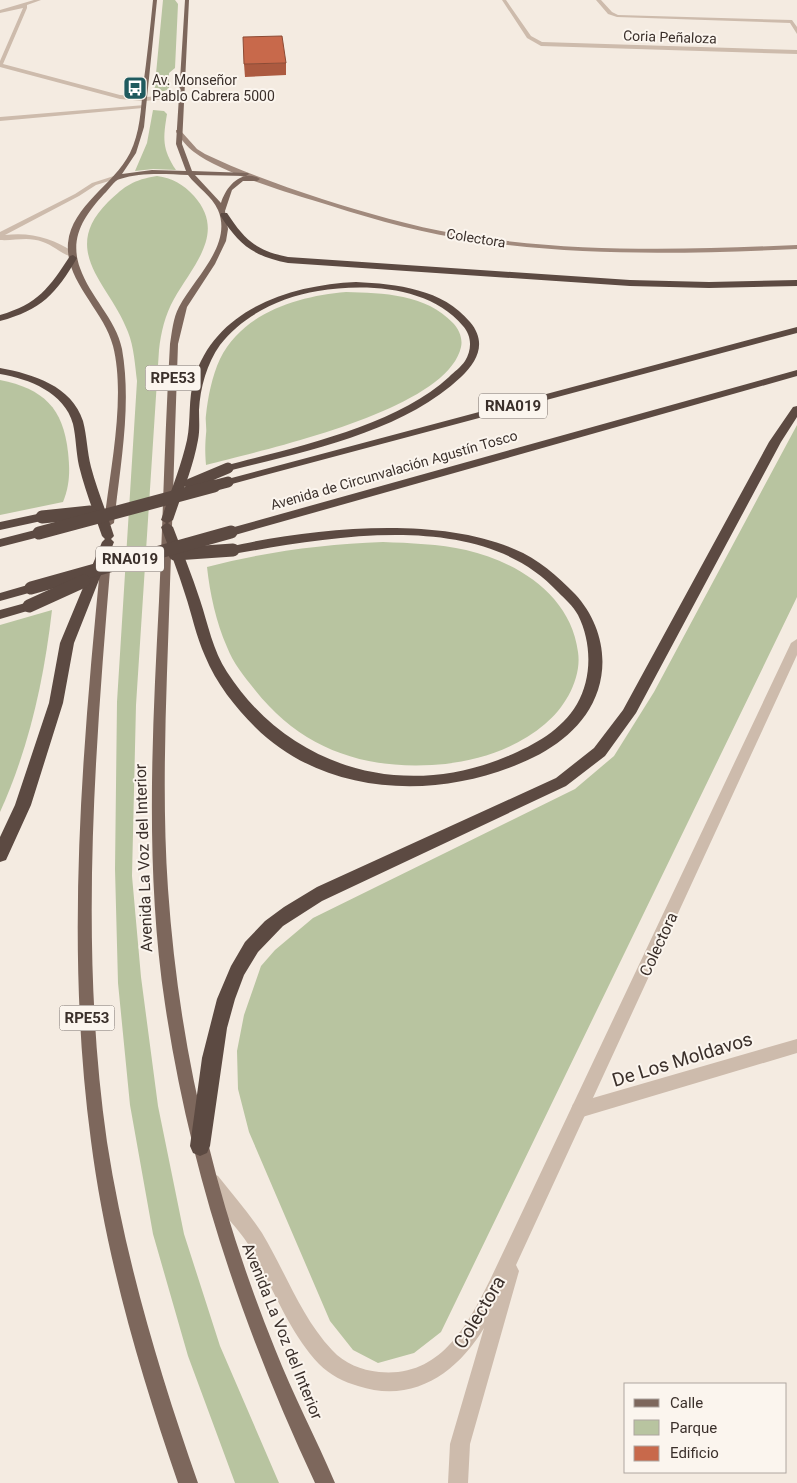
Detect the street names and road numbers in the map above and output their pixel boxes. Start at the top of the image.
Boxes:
street label: Coria Peñaloza [623,27,717,47]
street label: Colectora [445,225,507,251]
road number: RPE53 [146,366,200,390]
road number: RNA019 [479,394,547,418]
street label: Avenida de Circunvalación Agustín Tosco [269,427,519,513]
road number: RNA019 [96,546,164,572]
street label: Avenida La Voz del Interior [131,763,156,953]
street label: Colectora [635,909,681,979]
road number: RPE53 [59,1006,114,1030]
street label: De Los Moldavos [609,1027,755,1092]
street label: Avenida La Voz del Interior [238,1240,327,1423]
street label: Colectora [449,1272,510,1353]

